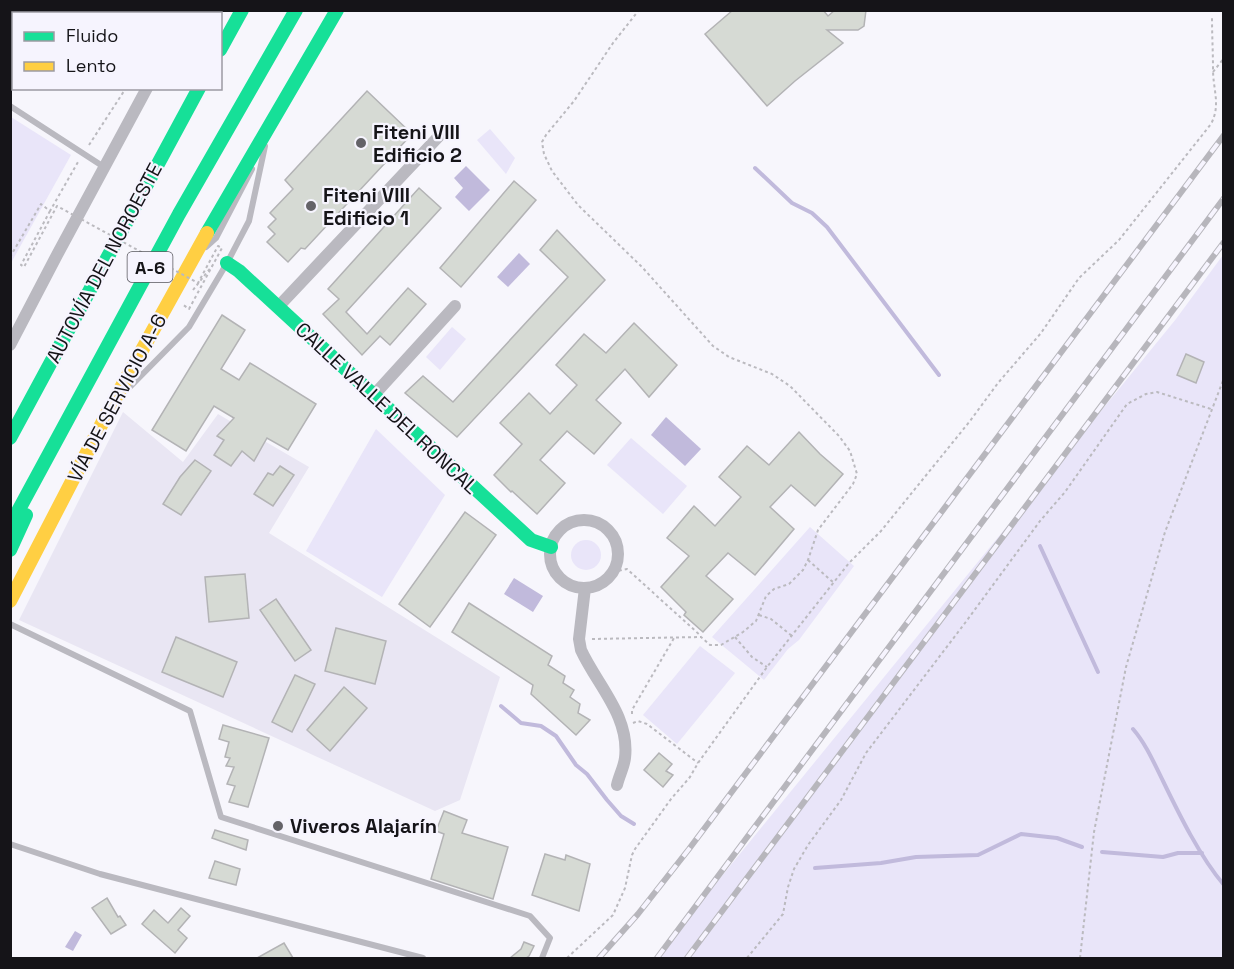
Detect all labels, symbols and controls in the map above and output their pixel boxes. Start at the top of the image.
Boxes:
legend [12,12,222,90]
text: Fluido [66,24,118,47]
text: Lento [66,54,116,77]
place label: Fiteni VIII Edificio 2 [373,119,462,168]
marker: Fiteni VIII Edificio 2 [354,136,368,150]
street label: AUTOVÍA DEL NOROESTE [40,158,168,368]
place label: Fiteni VIII Edificio 1 [323,182,410,231]
marker: Fiteni VIII Edificio 1 [304,199,318,213]
road number: A-6 [128,252,172,282]
street label: VÍA DE SERVICIO A-6 [62,309,172,487]
street label: CALLE VALLE DEL RONCAL [290,316,484,500]
place label: Viveros Alajarín [290,813,437,839]
marker: Viveros Alajarín [271,819,285,833]

